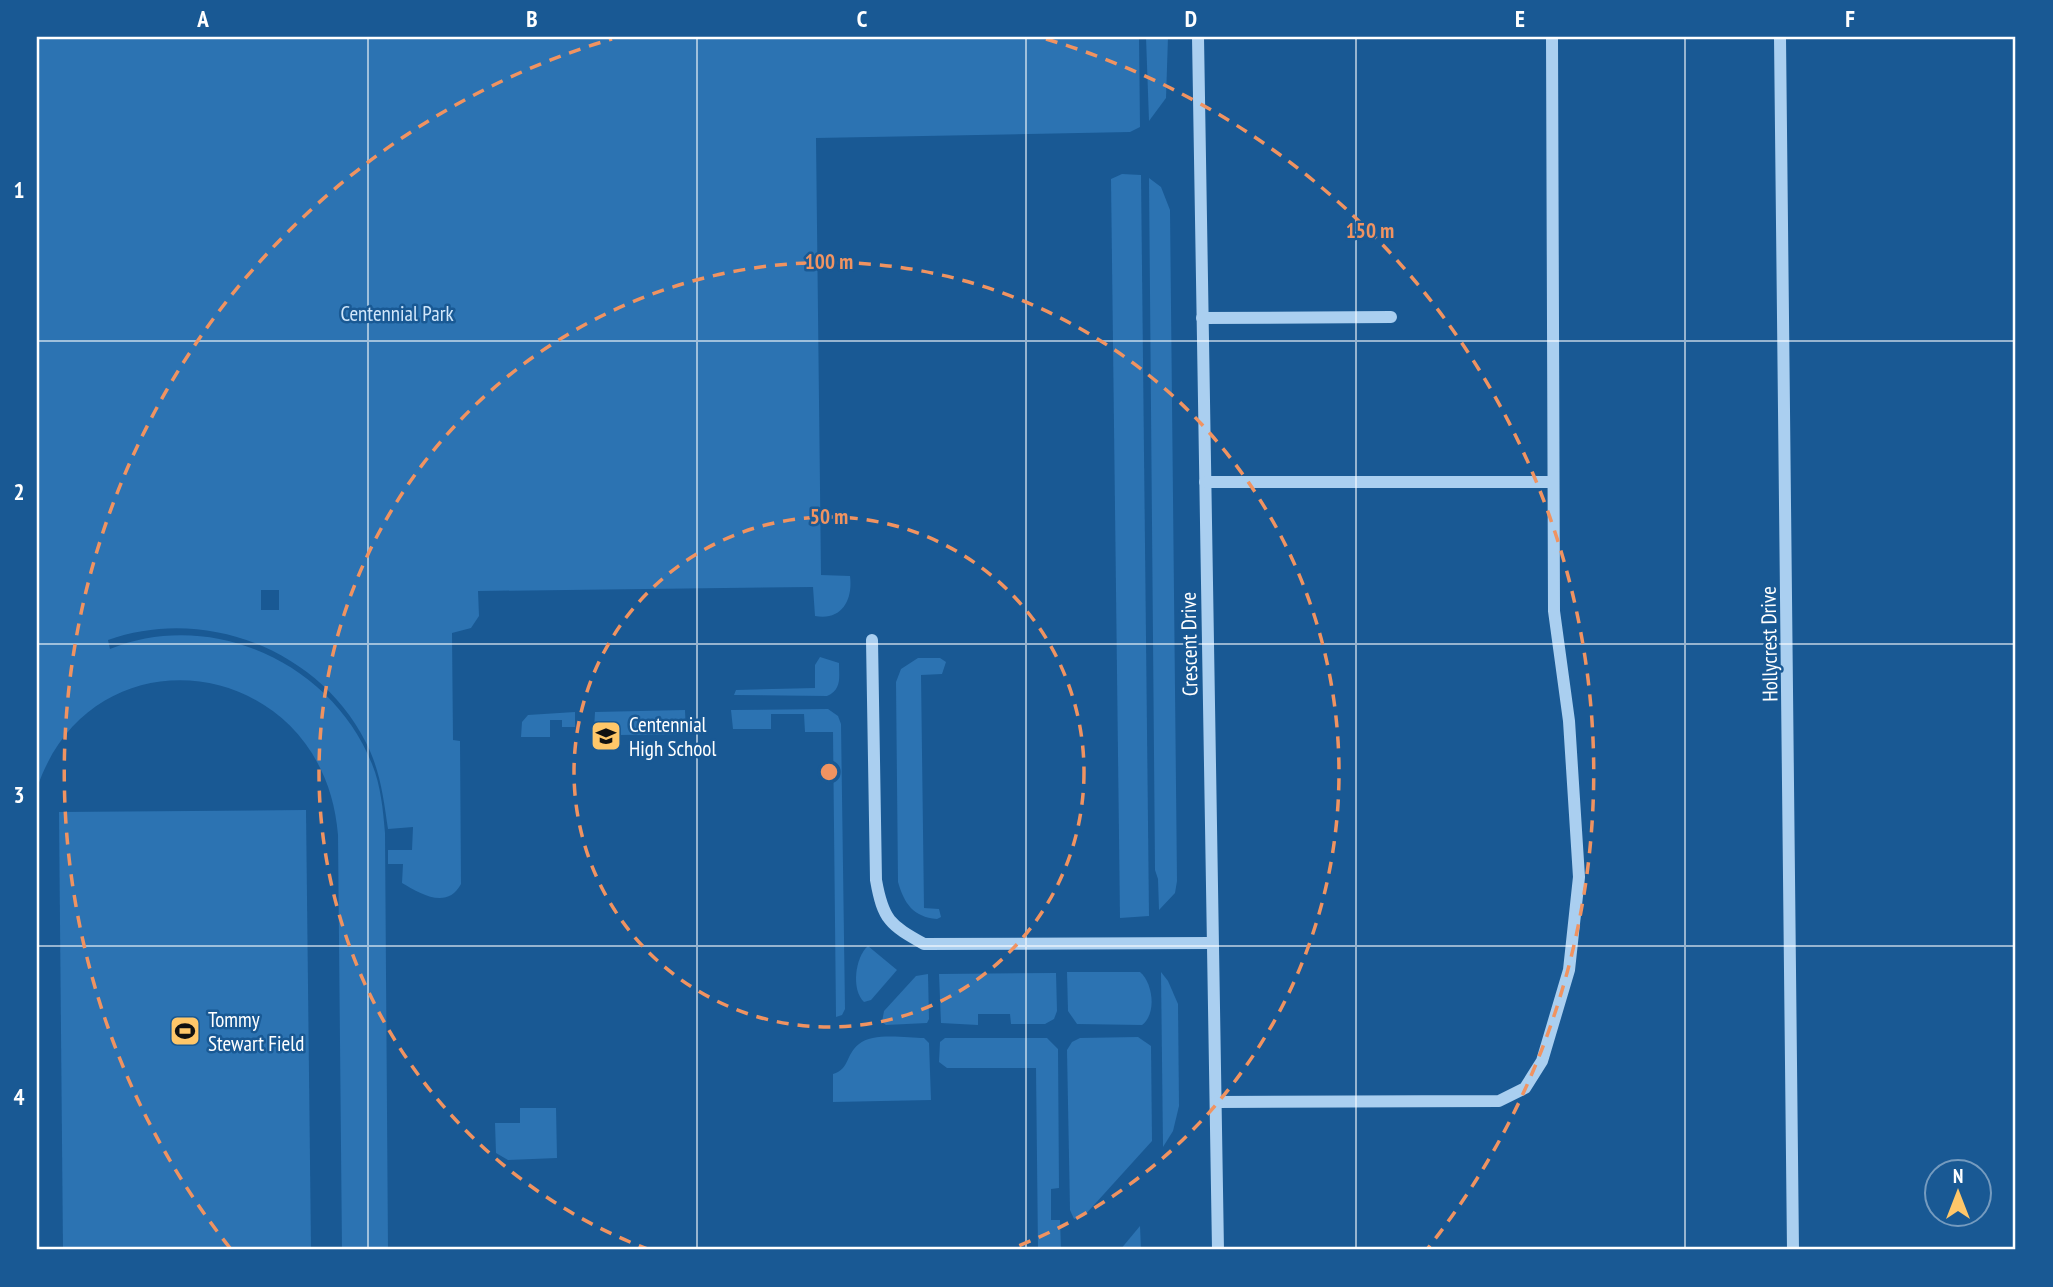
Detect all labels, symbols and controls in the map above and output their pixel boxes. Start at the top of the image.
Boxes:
text: A [196,4,209,33]
text: B [526,4,538,33]
text: C [857,4,868,33]
text: D [1185,4,1197,33]
text: E [1515,4,1525,33]
text: F [1845,4,1855,33]
text: 1 [14,175,25,204]
text: 150 m [1346,217,1394,244]
text: 100 m [805,248,853,275]
park label: Centennial Park [340,300,454,327]
text: 2 [14,477,25,506]
text: 50 m [810,503,848,530]
street label: Hollycrest Drive [1754,586,1784,702]
street label: Crescent Drive [1175,592,1203,696]
place label: Centennial High School [629,711,716,762]
school or university icon: Centennial High School [589,719,623,753]
centre of rings [817,760,841,784]
text: 3 [14,780,25,809]
place label: Tommy Stewart Field [208,1006,304,1057]
sports icon: Tommy Stewart Field [168,1014,202,1048]
text: 4 [14,1082,25,1111]
north arrow [1924,1158,1994,1228]
text: N [1953,1164,1963,1188]

